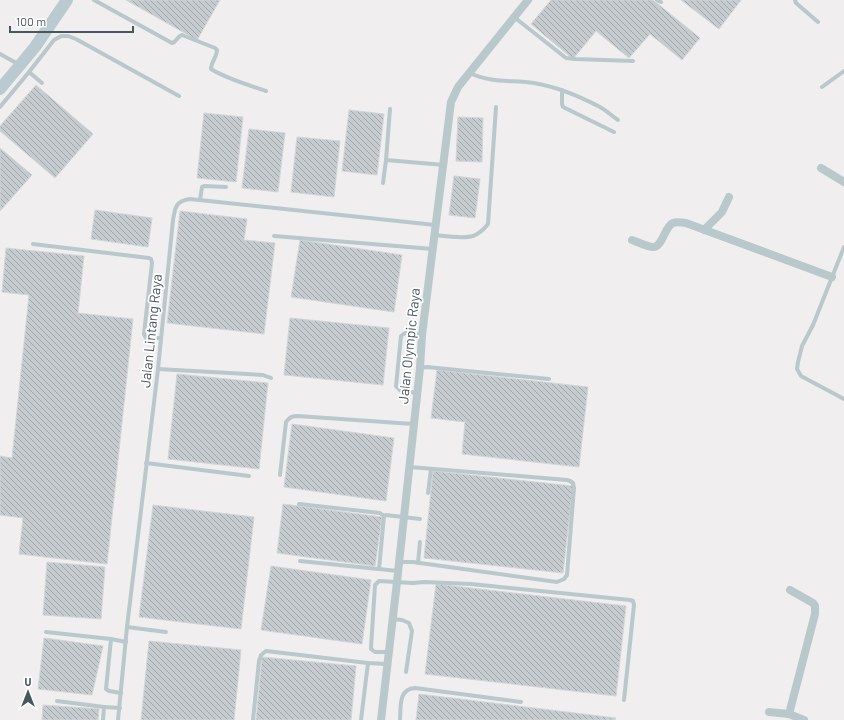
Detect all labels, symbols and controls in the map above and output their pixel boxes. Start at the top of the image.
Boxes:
scale bar [10,8,133,34]
text: 100 m [16,14,46,28]
street label: Jalan Lintang Raya [136,273,165,389]
street label: Jalan Olympic Raya [394,287,423,405]
north arrow [8,672,48,712]
text: U [25,675,32,688]

